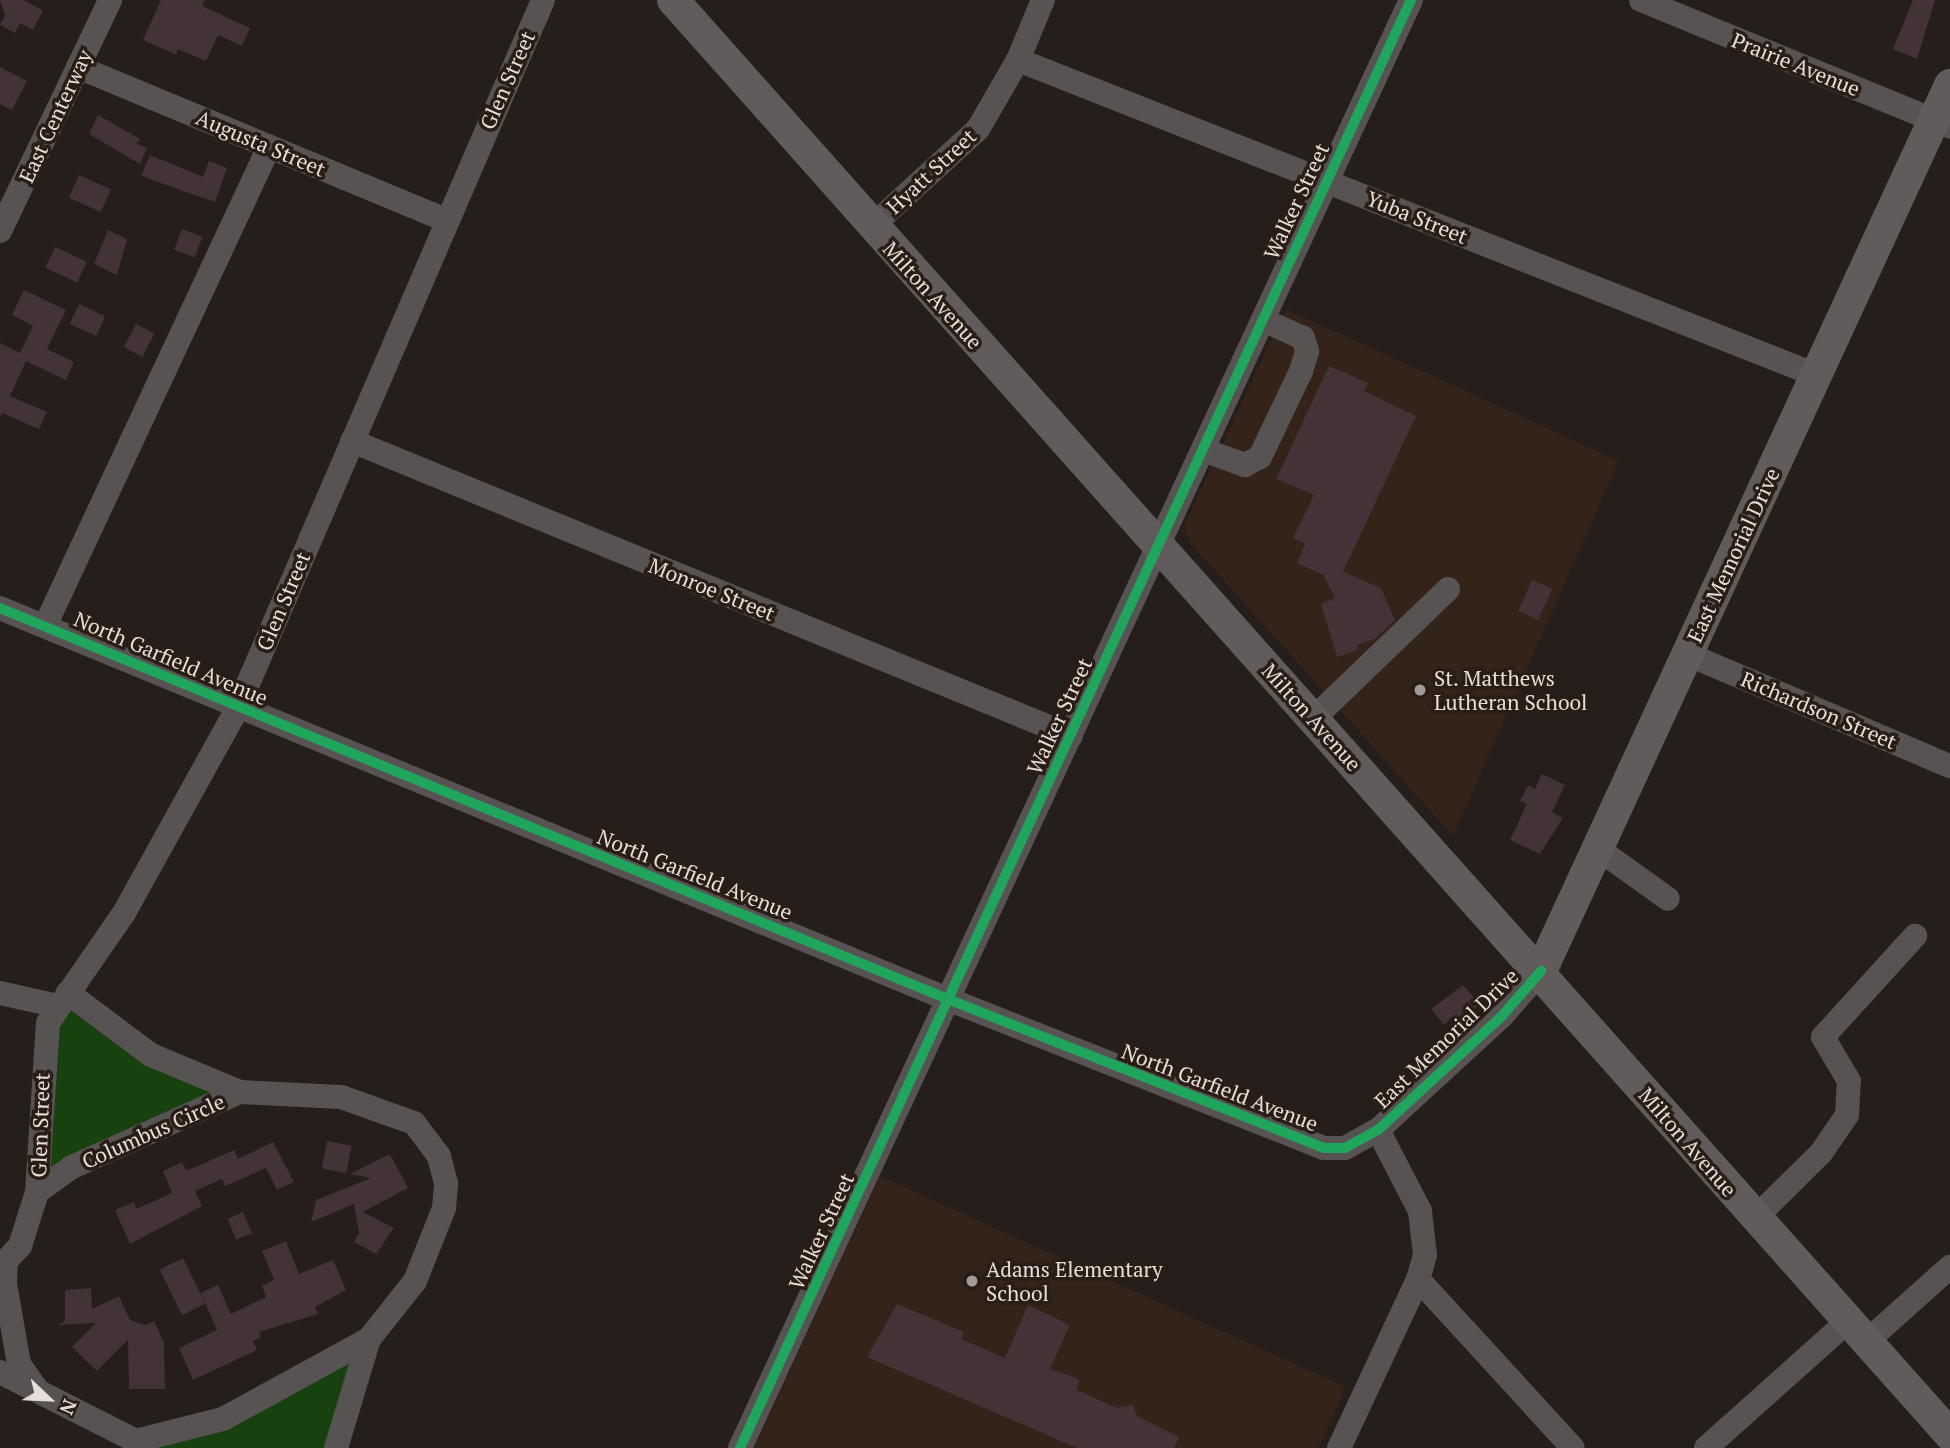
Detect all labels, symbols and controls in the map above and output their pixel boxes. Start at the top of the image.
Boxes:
street label: Glen Street [474,27,540,133]
street label: Prairie Avenue [1728,27,1864,101]
street label: East Centerway [13,45,97,187]
street label: Augusta Street [193,104,329,182]
street label: Hyatt Street [881,123,981,219]
street label: Walker Street [1258,139,1334,263]
street label: Yuba Street [1363,185,1471,249]
street label: Milton Avenue [878,236,988,354]
street label: East Memorial Drive [1681,464,1785,646]
street label: Glen Street [251,548,315,654]
street label: Monroe Street [645,552,779,626]
street label: North Garfield Avenue [70,606,272,710]
street label: Walker Street [1021,654,1097,778]
street label: Milton Avenue [1257,658,1367,776]
place label: St. Matthews Lutheran School [1434,665,1587,715]
street label: Richardson Street [1737,666,1901,754]
marker: St. Matthews Lutheran School [1412,682,1428,698]
street label: North Garfield Avenue [594,823,796,925]
street label: East Memorial Drive [1369,963,1523,1113]
street label: North Garfield Avenue [1118,1038,1322,1136]
street label: Glen Street [26,1072,54,1178]
street label: Milton Avenue [1634,1082,1742,1202]
street label: Columbus Circle [78,1088,228,1174]
street label: Walker Street [783,1169,859,1293]
place label: Adams Elementary School [986,1256,1163,1306]
marker: Adams Elementary School [964,1273,980,1289]
north arrow [14,1364,84,1434]
text: N [54,1396,83,1419]

